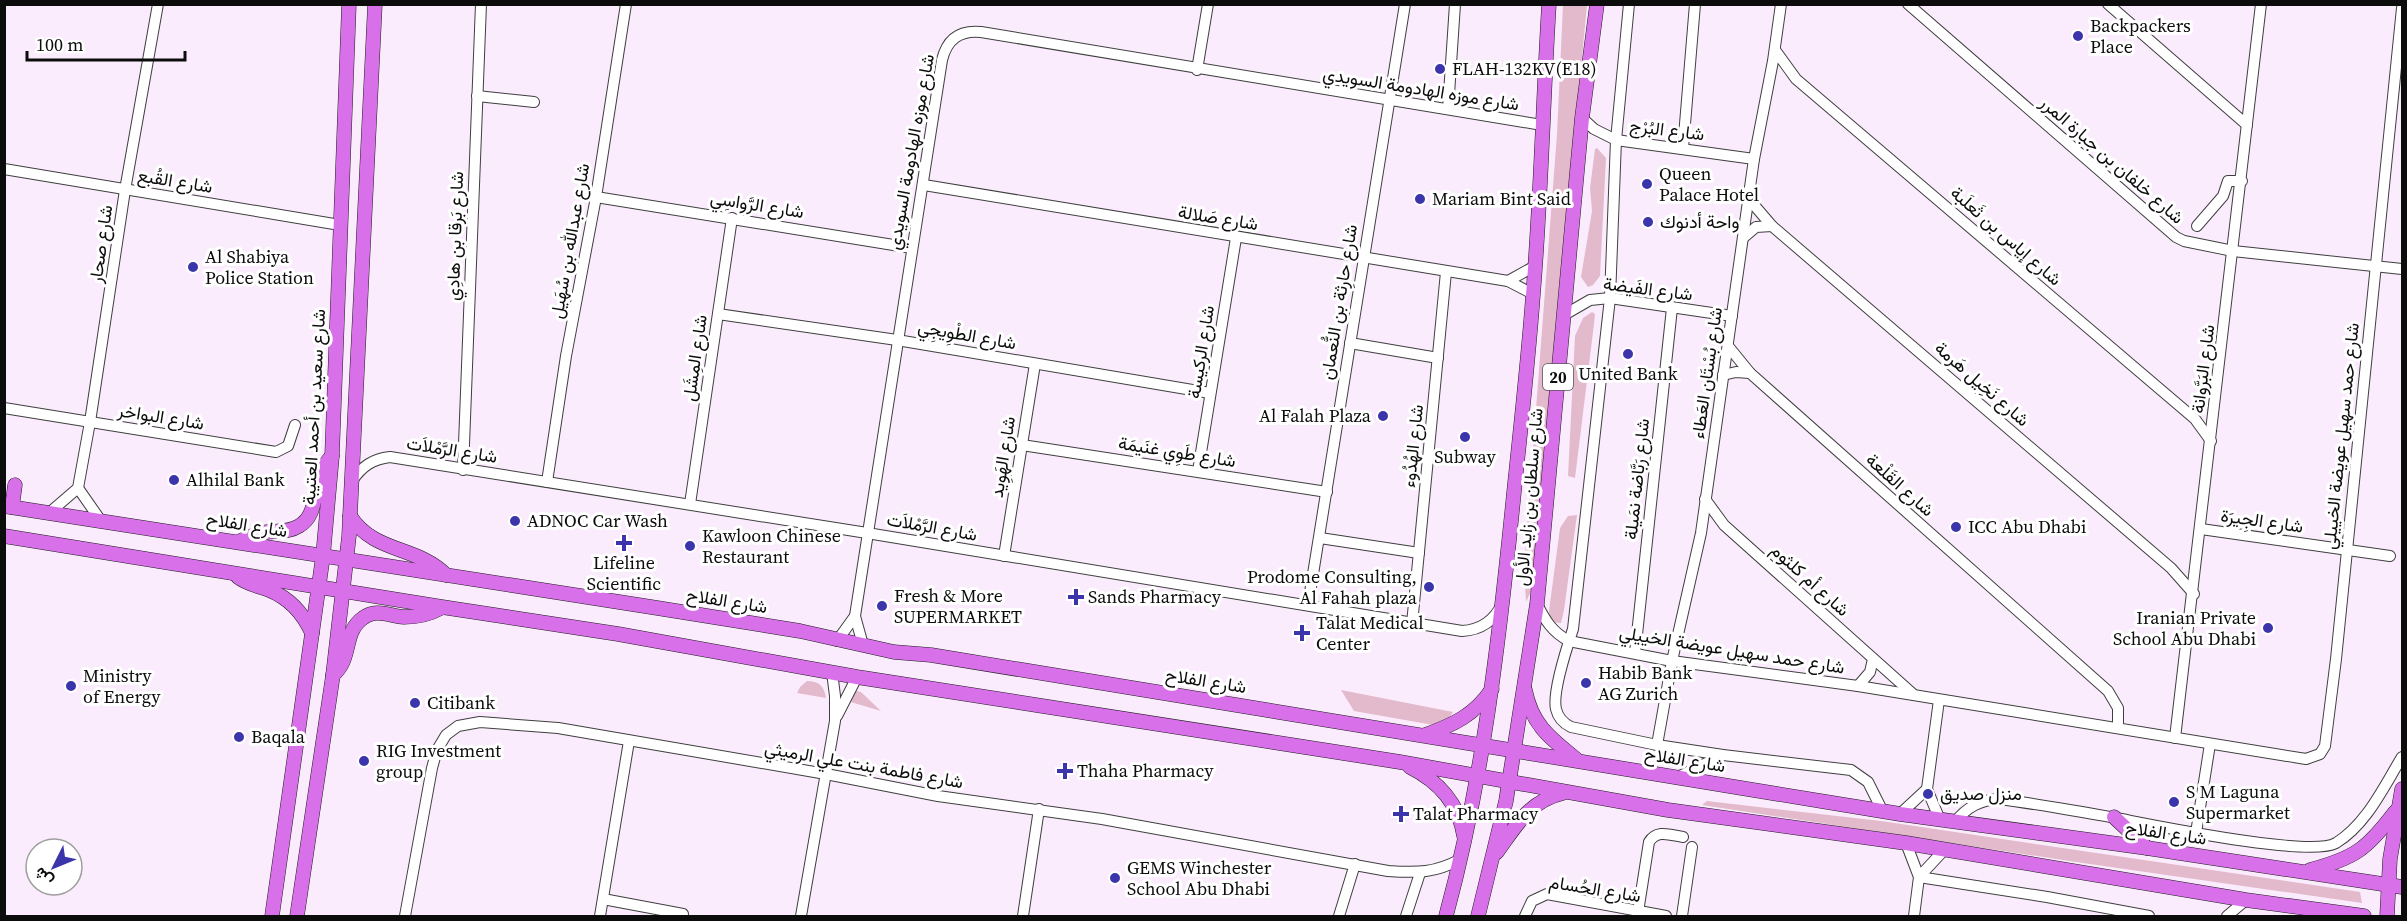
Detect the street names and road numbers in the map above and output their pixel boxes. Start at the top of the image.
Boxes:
street label: شارع موزه الهادومة السويدي [881,52,943,252]
street label: شارع موزه الهادومة السويدي [1321,61,1521,119]
street label: شارع خلفان بن جبارة المرر [2034,89,2190,229]
street label: شارع البُرْج [1628,113,1706,146]
street label: شارع عبدالله بن سُهَيل [544,161,595,321]
street label: شارع القُبع [136,162,214,199]
street label: شارع بَرقا بن هادِي [440,171,472,301]
street label: شارع إياس بن ثَعلَبة [1945,180,2067,291]
street label: شارع الرَّواسِي [708,185,806,227]
street label: شارع صَلالة [1176,199,1260,236]
street label: شارع صحار [83,203,118,286]
street label: شارع حارِثة بن النُّعمان [1314,222,1365,382]
street label: شارع الفَيضة [1602,271,1694,306]
street label: شارع الركيسة [1181,303,1220,400]
street label: شارع بُسْتَان العَطاء [1685,305,1728,440]
street label: شارع سعيد بن أحمد العتيبة [296,308,331,506]
street label: شارع المِشَل [676,313,713,403]
street label: شارع الطْوِيجِي [915,314,1018,358]
street label: شارع حمد سهيل عويضة الخييلي [2316,321,2368,551]
street label: شارع البَرَّوانة [2185,323,2220,415]
street label: شارع نَخِيل هَرمة [1930,335,2035,432]
road number: 20 [1543,364,1573,390]
street label: شارع البواخر [115,397,206,436]
street label: شارع الهُدُوء [1396,403,1429,489]
street label: شارع سلطان بن زايد الأول [1508,407,1549,587]
street label: شارع الهَوِيد [984,415,1024,500]
street label: شارع رَبَّاضة نمَيلة [1618,417,1655,541]
street label: شارع الرَّمْلاَت [405,430,499,469]
street label: شارع طَوِي غنَيمَة [1116,430,1238,476]
street label: شارع القَلْعة [1861,447,1940,522]
street label: شارع الجِيرَة [2219,502,2305,541]
street label: شارع الفلاح [205,506,289,543]
street label: شارع الرَّمْلاَت [885,506,979,547]
street label: شارع أم كلثوم [1765,537,1855,622]
street label: شارع الفلاح [685,582,769,619]
street label: شارع حمد سهيل عويضة الخييلي [1617,619,1847,683]
street label: شارع الفلاح [1164,662,1248,699]
street label: شارع فاطمة بنت علي الرميثي [762,735,965,797]
street label: شارع الفلاح [1643,741,1727,778]
street label: شارع الفلاح [2124,814,2208,851]
street label: شارع الحُسام [1547,869,1643,908]

